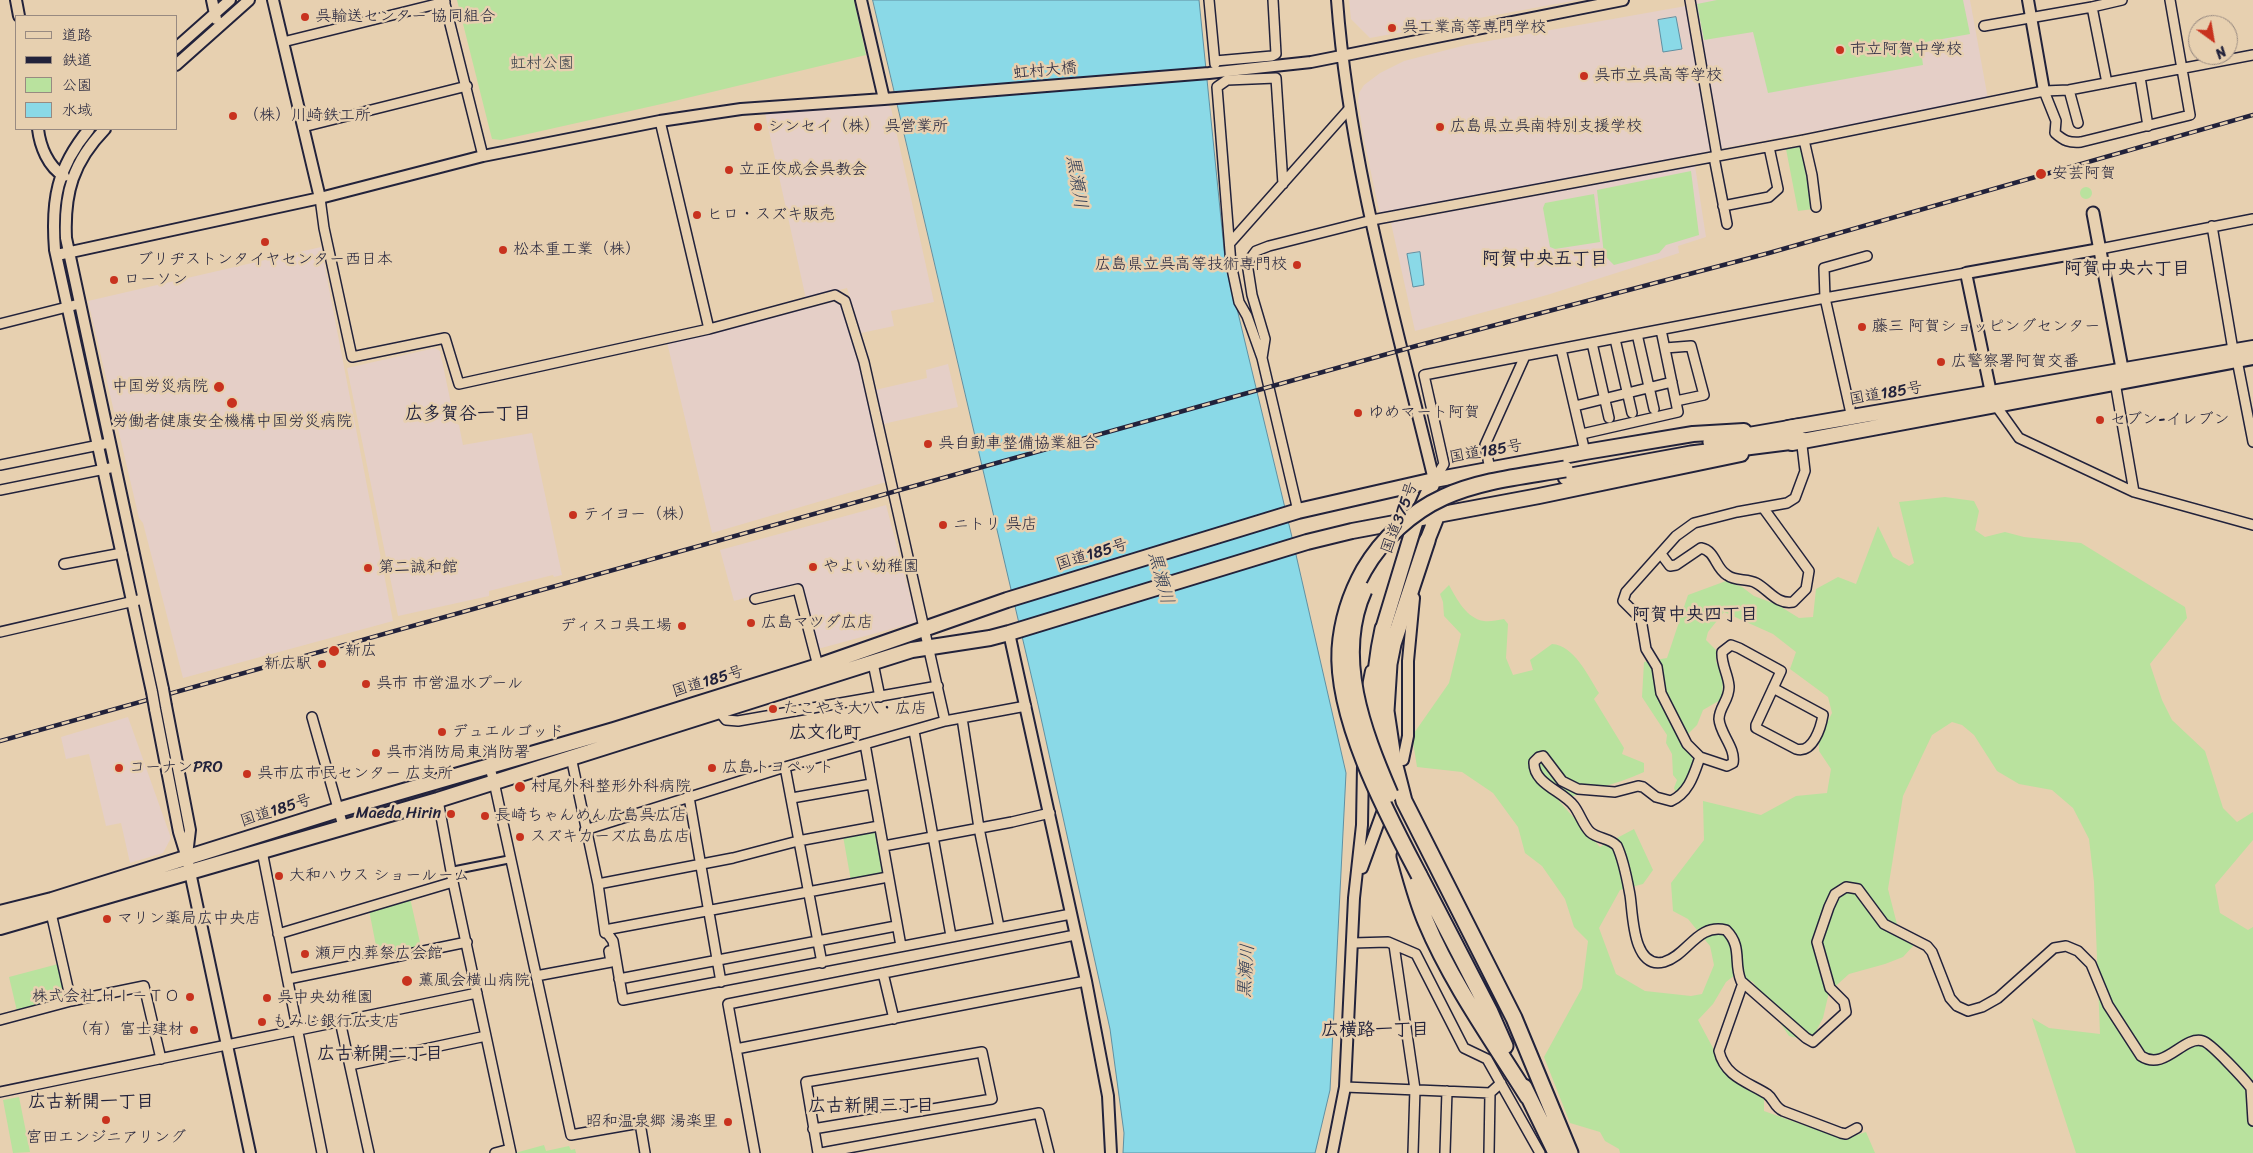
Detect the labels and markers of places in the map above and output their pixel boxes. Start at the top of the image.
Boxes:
place label: 呉輸送センター 協同組合 [315,7,495,27]
marker: 呉輸送センター 協同組合 [299,11,311,23]
place label: 呉工業高等専門学校 [1402,18,1546,38]
marker: 呉工業高等専門学校 [1386,22,1398,34]
place label: 市立阿賀中学校 [1850,40,1962,60]
marker: 市立阿賀中学校 [1834,44,1846,56]
place label: 呉市立呉高等学校 [1594,66,1722,86]
marker: 呉市立呉高等学校 [1578,70,1590,82]
place label: （株）川崎鉄工所 [243,106,371,126]
marker: （株）川崎鉄工所 [227,110,239,122]
place label: シンセイ（株） 呉営業所 [768,117,948,137]
place label: 広島県立呉南特別支援学校 [1450,117,1642,137]
marker: シンセイ（株） 呉営業所 [752,121,764,133]
marker: 広島県立呉南特別支援学校 [1434,121,1446,133]
place label: 立正佼成会呉教会 [739,160,867,180]
marker: 立正佼成会呉教会 [723,164,735,176]
place label: 安芸阿賀 [2052,164,2116,184]
marker: 安芸阿賀 [2034,167,2048,181]
place label: ヒロ・スズキ販売 [707,205,835,225]
marker: ヒロ・スズキ販売 [691,209,703,221]
marker: ブリヂストンタイヤセンター西日本 [259,236,271,248]
place label: 松本重工業（株） [513,240,641,260]
marker: 松本重工業（株） [497,244,509,256]
place label: ブリヂストンタイヤセンター西日本 [137,250,393,270]
place label: 広島県立呉高等技術専門校 [1095,255,1287,275]
marker: 広島県立呉高等技術専門校 [1291,259,1303,271]
place label: ローソン [124,270,188,290]
marker: ローソン [108,274,120,286]
place label: 藤三 阿賀ショッピングセンター [1872,317,2100,337]
marker: 藤三 阿賀ショッピングセンター [1856,321,1868,333]
place label: 広警察署阿賀交番 [1951,352,2079,372]
marker: 広警察署阿賀交番 [1935,356,1947,368]
place label: 中国労災病院 [112,377,208,397]
marker: 中国労災病院 [212,380,226,394]
marker: 労働者健康安全機構中国労災病院 [225,396,239,410]
place label: ゆめマート阿賀 [1368,403,1480,423]
marker: ゆめマート阿賀 [1352,407,1364,419]
place label: セブン-イレブン [2110,410,2229,430]
place label: 労働者健康安全機構中国労災病院 [112,412,352,432]
marker: セブン-イレブン [2094,414,2106,426]
place label: 呉自動車整備協業組合 [938,434,1098,454]
marker: 呉自動車整備協業組合 [922,438,934,450]
place label: テイヨー（株） [583,505,694,525]
marker: テイヨー（株） [567,509,579,521]
place label: ニトリ 呉店 [953,515,1037,535]
marker: ニトリ 呉店 [937,519,949,531]
place label: やよい幼稚園 [823,557,919,577]
place label: 第二誠和館 [378,558,458,578]
marker: やよい幼稚園 [807,561,819,573]
marker: 第二誠和館 [362,562,374,574]
place label: 広島マツダ広店 [761,613,873,633]
place label: ディスコ呉工場 [560,616,672,636]
marker: 広島マツダ広店 [745,617,757,629]
marker: ディスコ呉工場 [676,620,688,632]
place label: 新広 [345,641,377,661]
marker: 新広 [327,644,341,658]
place label: 新広駅 [264,654,312,674]
marker: 新広駅 [316,658,328,670]
place label: 呉市 市営温水プール [376,674,523,694]
marker: 呉市 市営温水プール [360,678,372,690]
place label: たこやき大八・広店 [783,699,927,719]
marker: たこやき大八・広店 [767,703,779,715]
place label: デュエルゴッド [452,722,564,742]
marker: デュエルゴッド [436,726,448,738]
place label: 呉市消防局東消防署 [386,743,530,763]
marker: 呉市消防局東消防署 [370,747,382,759]
place label: コーナンPRO [129,758,223,778]
place label: 広島トヨペット [722,758,834,778]
marker: コーナンPRO [113,762,125,774]
marker: 広島トヨペット [706,762,718,774]
place label: 呉市広市民センター 広支所 [257,764,453,784]
marker: 呉市広市民センター 広支所 [241,768,253,780]
place label: 村尾外科整形外科病院 [531,777,691,797]
marker: 村尾外科整形外科病院 [513,780,527,794]
place label: Maeda Hirin [356,804,441,824]
place label: 長崎ちゃんめん広島呉広店 [495,806,687,826]
marker: Maeda Hirin [445,808,457,820]
marker: 長崎ちゃんめん広島呉広店 [479,810,491,822]
place label: スズキカーズ広島広店 [530,827,690,847]
marker: スズキカーズ広島広店 [514,831,526,843]
place label: 大和ハウス ショールーム [289,866,470,886]
marker: 大和ハウス ショールーム [273,870,285,882]
place label: マリン薬局広中央店 [117,909,261,929]
marker: マリン薬局広中央店 [101,913,113,925]
place label: 瀬戸内葬祭広会館 [315,944,443,964]
marker: 瀬戸内葬祭広会館 [299,948,311,960]
place label: 薫風会横山病院 [418,971,530,991]
marker: 薫風会横山病院 [400,974,414,988]
place label: 株式会社 ＨＩ－ＴＯ [32,987,180,1007]
place label: 呉中央幼稚園 [277,988,373,1008]
marker: 株式会社 ＨＩ－ＴＯ [184,991,196,1003]
marker: 呉中央幼稚園 [261,992,273,1004]
place label: もみじ銀行広支店 [272,1012,400,1032]
marker: もみじ銀行広支店 [256,1016,268,1028]
place label: （有）富士建材 [72,1020,184,1040]
marker: （有）富士建材 [188,1024,200,1036]
place label: 昭和温泉郷 湯楽里 [586,1112,718,1132]
marker: 宮田エンジニアリング [100,1114,112,1126]
marker: 昭和温泉郷 湯楽里 [722,1116,734,1128]
place label: 宮田エンジニアリング [26,1128,186,1148]

